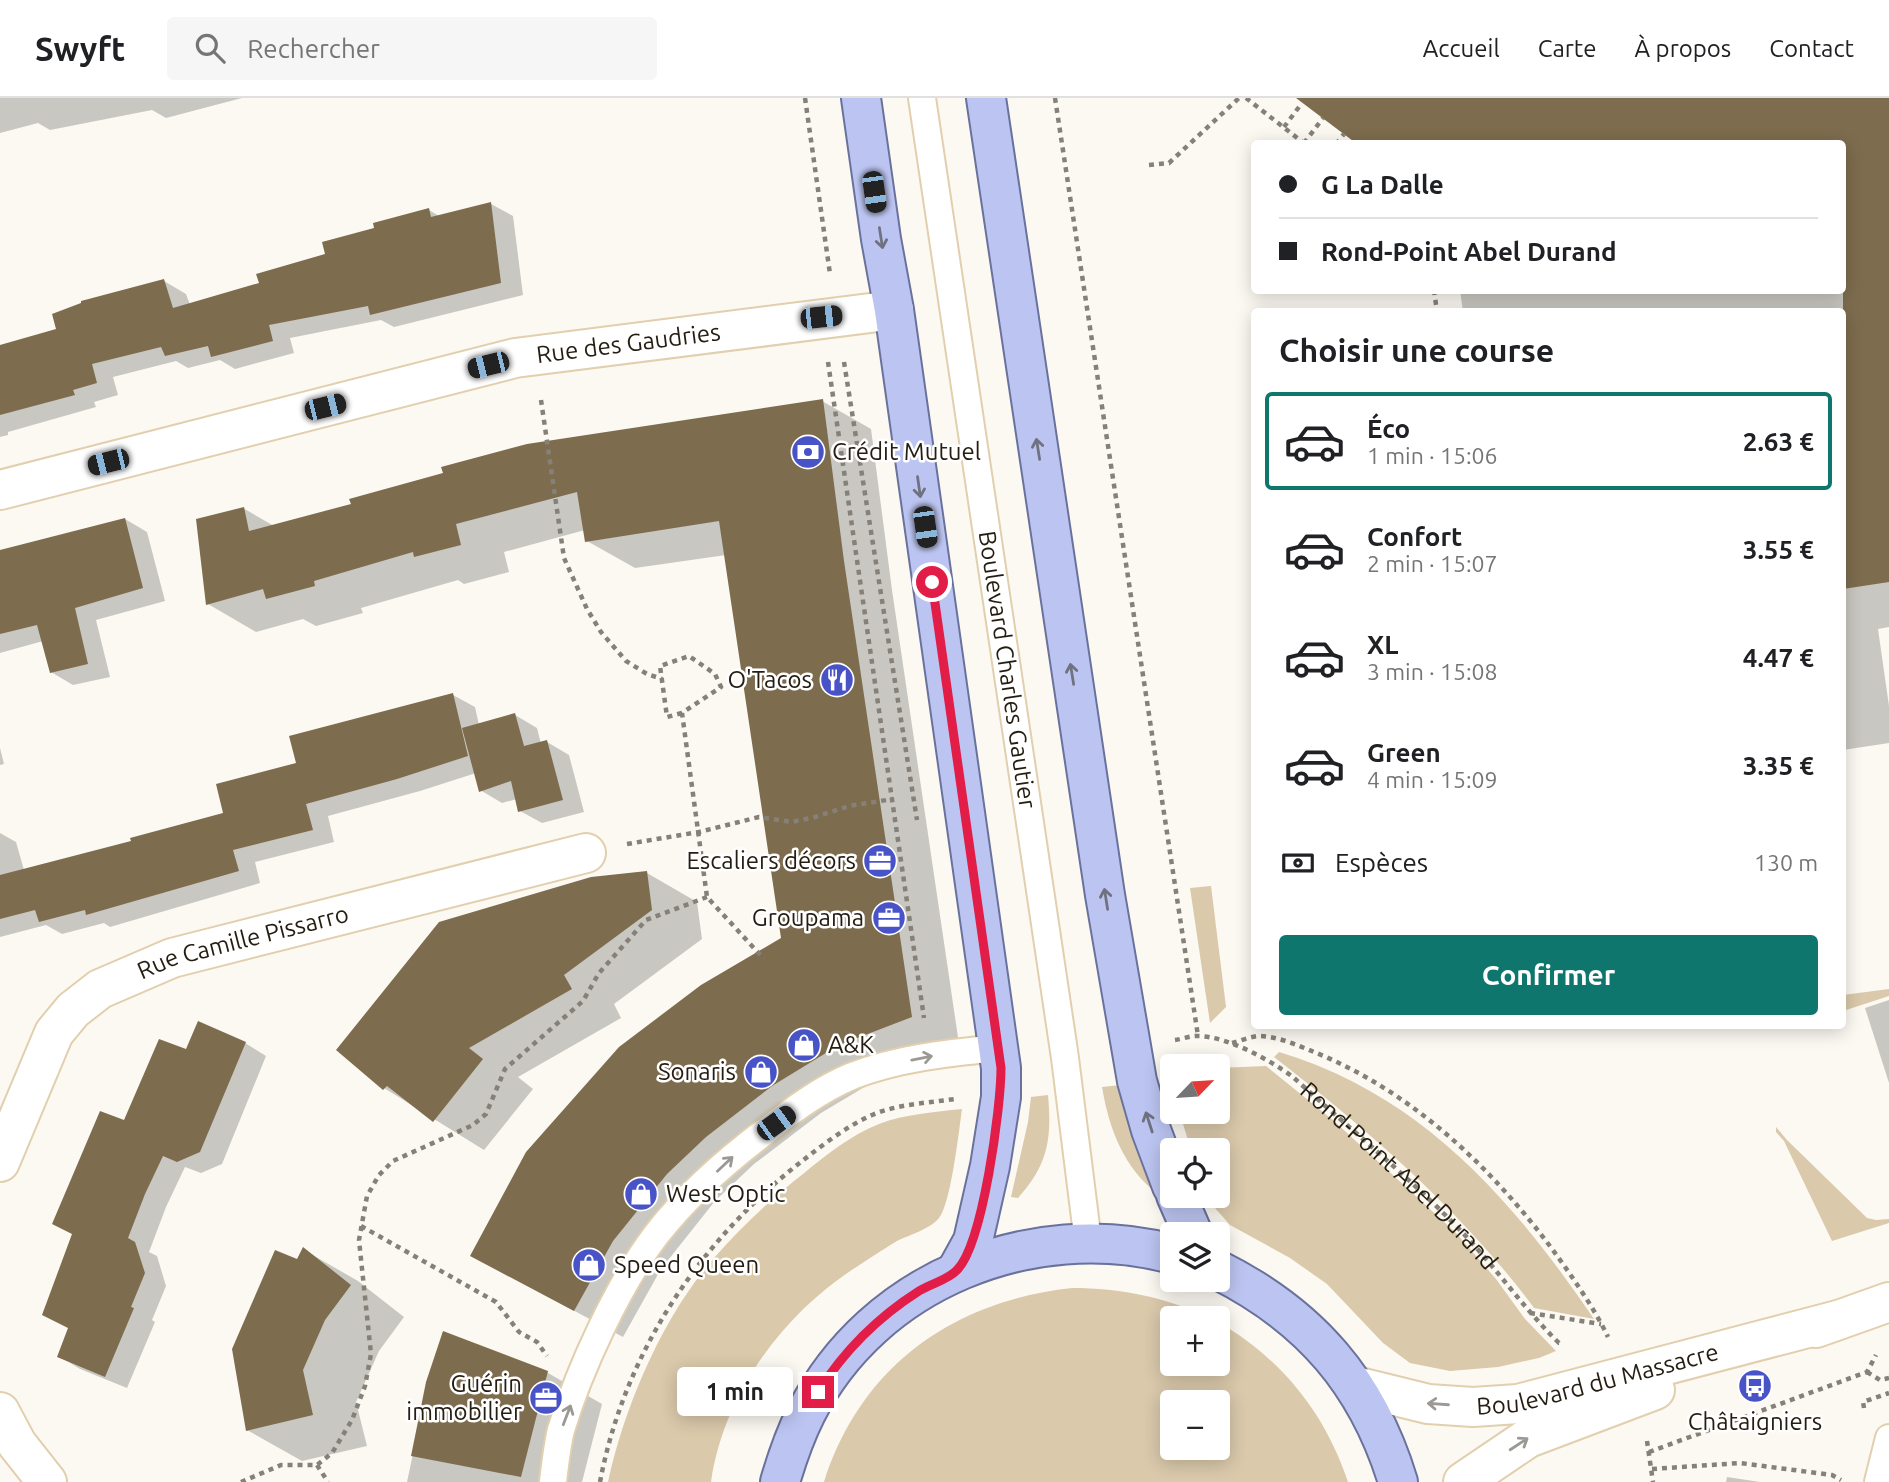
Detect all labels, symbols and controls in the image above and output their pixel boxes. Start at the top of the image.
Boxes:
search box [167,17,657,80]
icon: search [191,29,229,67]
text: Swyft [35,30,125,67]
text: Rechercher [247,34,380,63]
text: Accueil [1423,35,1500,62]
text: Carte [1538,35,1597,62]
text: À propos [1635,35,1731,62]
text: Contact [1769,35,1854,62]
car [861,170,888,214]
text: G La Dalle [1321,170,1444,199]
one-way arrow [875,226,888,249]
text: Rond-Point Abel Durand [1321,237,1616,266]
car [800,304,843,330]
street label: Rue des Gaudries [535,318,722,368]
text: Choisir une course [1279,332,1554,368]
car [466,350,511,380]
car [303,392,348,422]
icon: car [1283,410,1346,473]
text: Éco [1367,414,1410,443]
text: 2.63 € [1743,427,1814,456]
bank icon: Crédit Mutuel [789,433,827,471]
place label: Crédit Mutuel [832,438,981,465]
one-way arrow [1031,438,1044,461]
text: 1 min · 15:06 [1367,443,1498,468]
car [86,447,131,477]
one-way arrow [913,475,926,498]
car [912,505,939,549]
icon: car [1283,518,1346,581]
text: Confort [1367,522,1462,551]
street label: Boulevard Charles Gautier [974,529,1042,810]
text: 3.55 € [1743,535,1814,564]
text: 2 min · 15:07 [1367,551,1498,576]
route start [916,566,948,598]
icon: car [1283,626,1346,689]
text: XL [1367,630,1398,659]
text: 4.47 € [1743,643,1814,672]
text: 3 min · 15:08 [1367,659,1498,684]
restaurant icon: O'Tacos [818,661,856,699]
one-way arrow [1065,663,1078,686]
place label: O'Tacos [728,666,812,693]
icon: car [1283,734,1346,797]
text: Green [1367,738,1441,767]
text: 3.35 € [1743,751,1814,780]
text: 4 min · 15:09 [1367,767,1498,792]
office icon: Escaliers décors [861,842,899,880]
icon: cash [1279,844,1317,882]
place label: Escaliers décors [686,847,856,874]
text: Espèces [1335,848,1428,877]
text: 130 m [1754,850,1818,875]
one-way arrow [1099,888,1112,911]
office icon: Groupama [870,899,908,937]
street label: Rue Camille Pissarro [133,900,351,984]
place label: Groupama [752,904,864,931]
button: Confirmer [1279,935,1818,1015]
shop icon: A&K [785,1026,823,1064]
place label: A&K [828,1031,874,1058]
one-way arrow [910,1051,933,1064]
shop icon: Sonaris [742,1053,780,1091]
north arrow [1160,1054,1230,1124]
map controls [1160,1054,1230,1460]
place label: Sonaris [658,1058,736,1085]
street label: Rond-Point Abel Durand [1295,1076,1503,1275]
car [753,1102,800,1144]
one-way arrow [1141,1112,1154,1134]
button: locate [1160,1138,1230,1208]
one-way arrow [716,1155,733,1172]
shop icon: West Optic [622,1175,660,1213]
place label: West Optic [666,1180,786,1207]
button: layers [1160,1222,1230,1292]
shop icon: Speed Queen [570,1246,608,1284]
place label: Speed Queen [614,1251,759,1278]
button: + [1160,1306,1230,1376]
street label: Boulevard du Massacre [1476,1338,1721,1420]
bus stop icon: Châtaigniers [1736,1367,1774,1405]
callout: 1 min [678,1368,794,1416]
place label: Guérin immobilier [406,1370,522,1425]
route end [802,1376,834,1408]
office icon: Guérin immobilier [527,1379,565,1417]
text: 1 min [706,1379,764,1404]
button: − [1160,1390,1230,1460]
one-way arrow [1427,1397,1450,1410]
one-way arrow [562,1405,574,1427]
place label: Châtaigniers [1688,1408,1822,1435]
one-way arrow [1509,1437,1529,1451]

